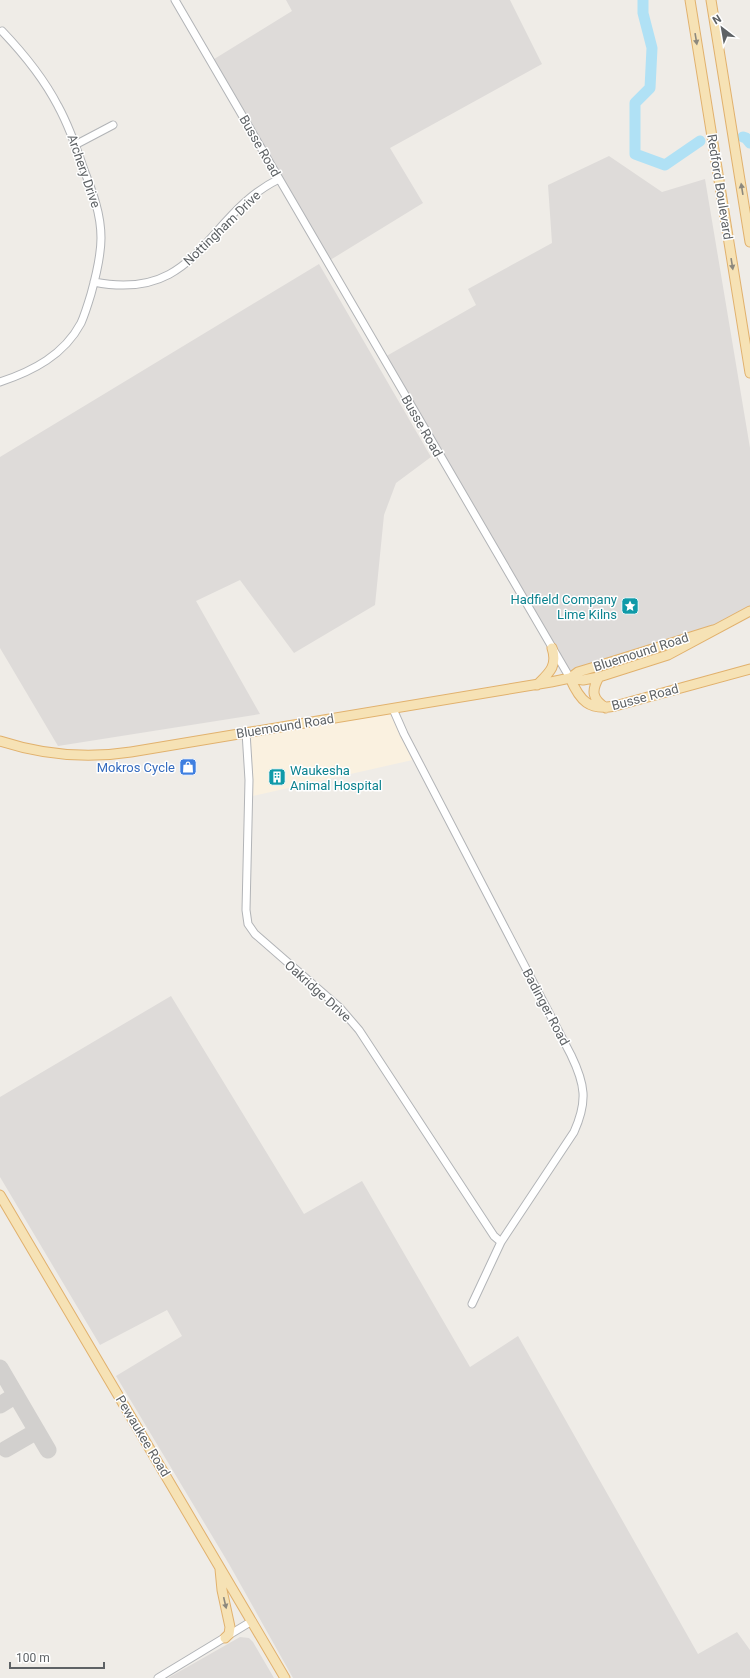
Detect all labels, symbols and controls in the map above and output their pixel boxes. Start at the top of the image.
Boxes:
north arrow [702,8,742,48]
text: N [710,12,724,27]
one-way arrow [693,32,699,45]
street label: Busse Road [236,113,284,179]
street label: Archery Drive [64,132,104,210]
street label: Redford Boulevard [704,133,736,241]
one-way arrow [739,183,745,195]
street label: Nottingham Drive [180,187,264,268]
one-way arrow [729,258,735,270]
street label: Busse Road [398,393,446,459]
place label: Hadfield Company Lime Kilns [511,592,617,622]
place icon: Hadfield Company Lime Kilns [620,596,640,616]
street label: Bluemound Road [592,630,690,674]
street label: Busse Road [610,681,680,713]
street label: Bluemound Road [235,711,335,741]
shop icon: Mokros Cycle [178,757,198,777]
place label: Mokros Cycle [97,760,175,775]
place label: Waukesha Animal Hospital [290,763,382,793]
building icon: Waukesha Animal Hospital [267,767,287,787]
street label: Oakridge Drive [282,957,354,1025]
street label: Badinger Road [520,966,572,1048]
street label: Pewaukee Road [113,1393,173,1479]
one-way arrow [223,1597,229,1609]
scale bar [10,1644,104,1670]
text: 100 m [16,1651,50,1665]

